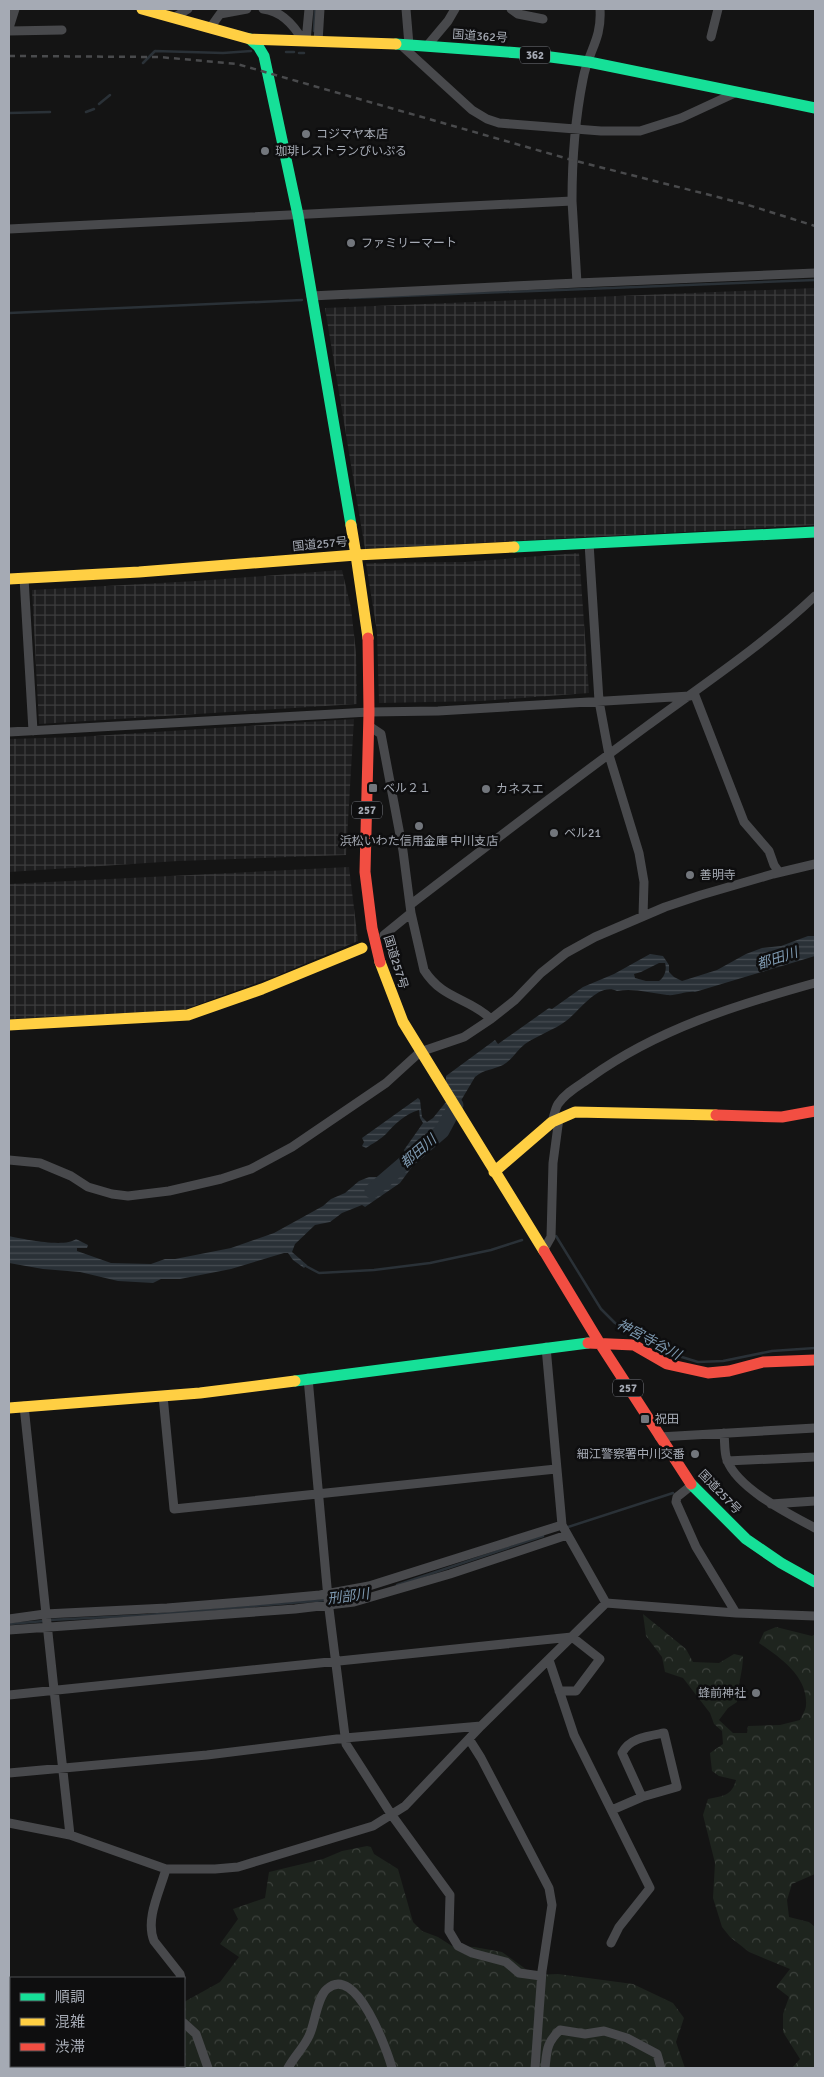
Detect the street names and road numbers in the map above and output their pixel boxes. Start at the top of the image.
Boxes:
street label: 国道362号 [452,27,508,46]
road number: 362 [520,46,550,64]
street label: 国道257号 [292,535,348,554]
road number: 257 [352,802,382,818]
street label: 国道257号 [380,933,411,991]
road number: 257 [613,1380,643,1396]
street label: 国道257号 [695,1467,744,1518]

